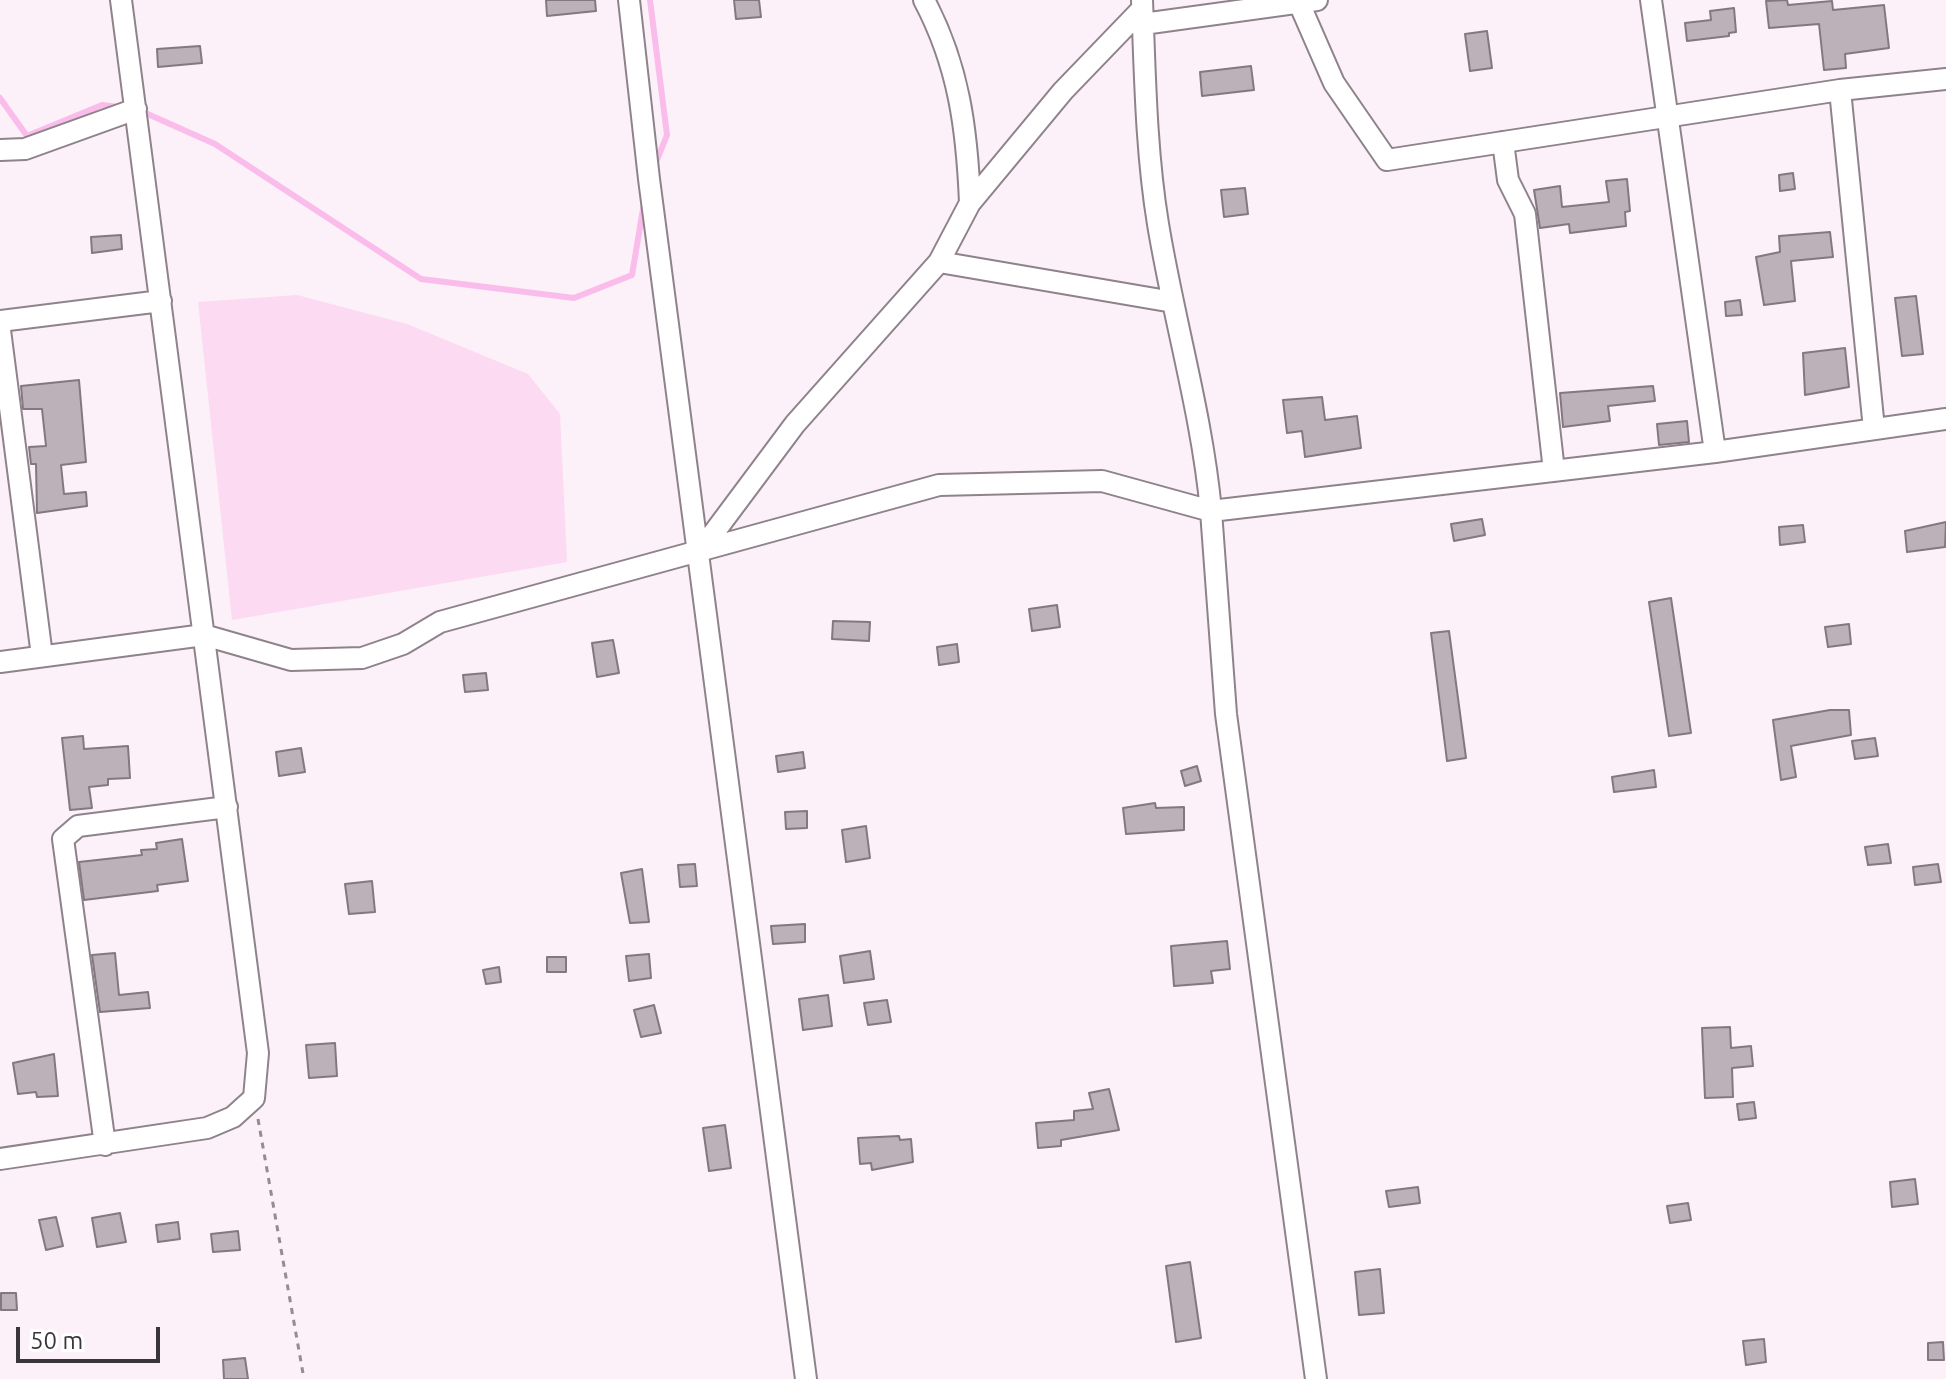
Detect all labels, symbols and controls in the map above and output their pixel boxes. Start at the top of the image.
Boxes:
scale bar [20,1311,164,1361]
text: 50 m [30,1327,83,1354]

